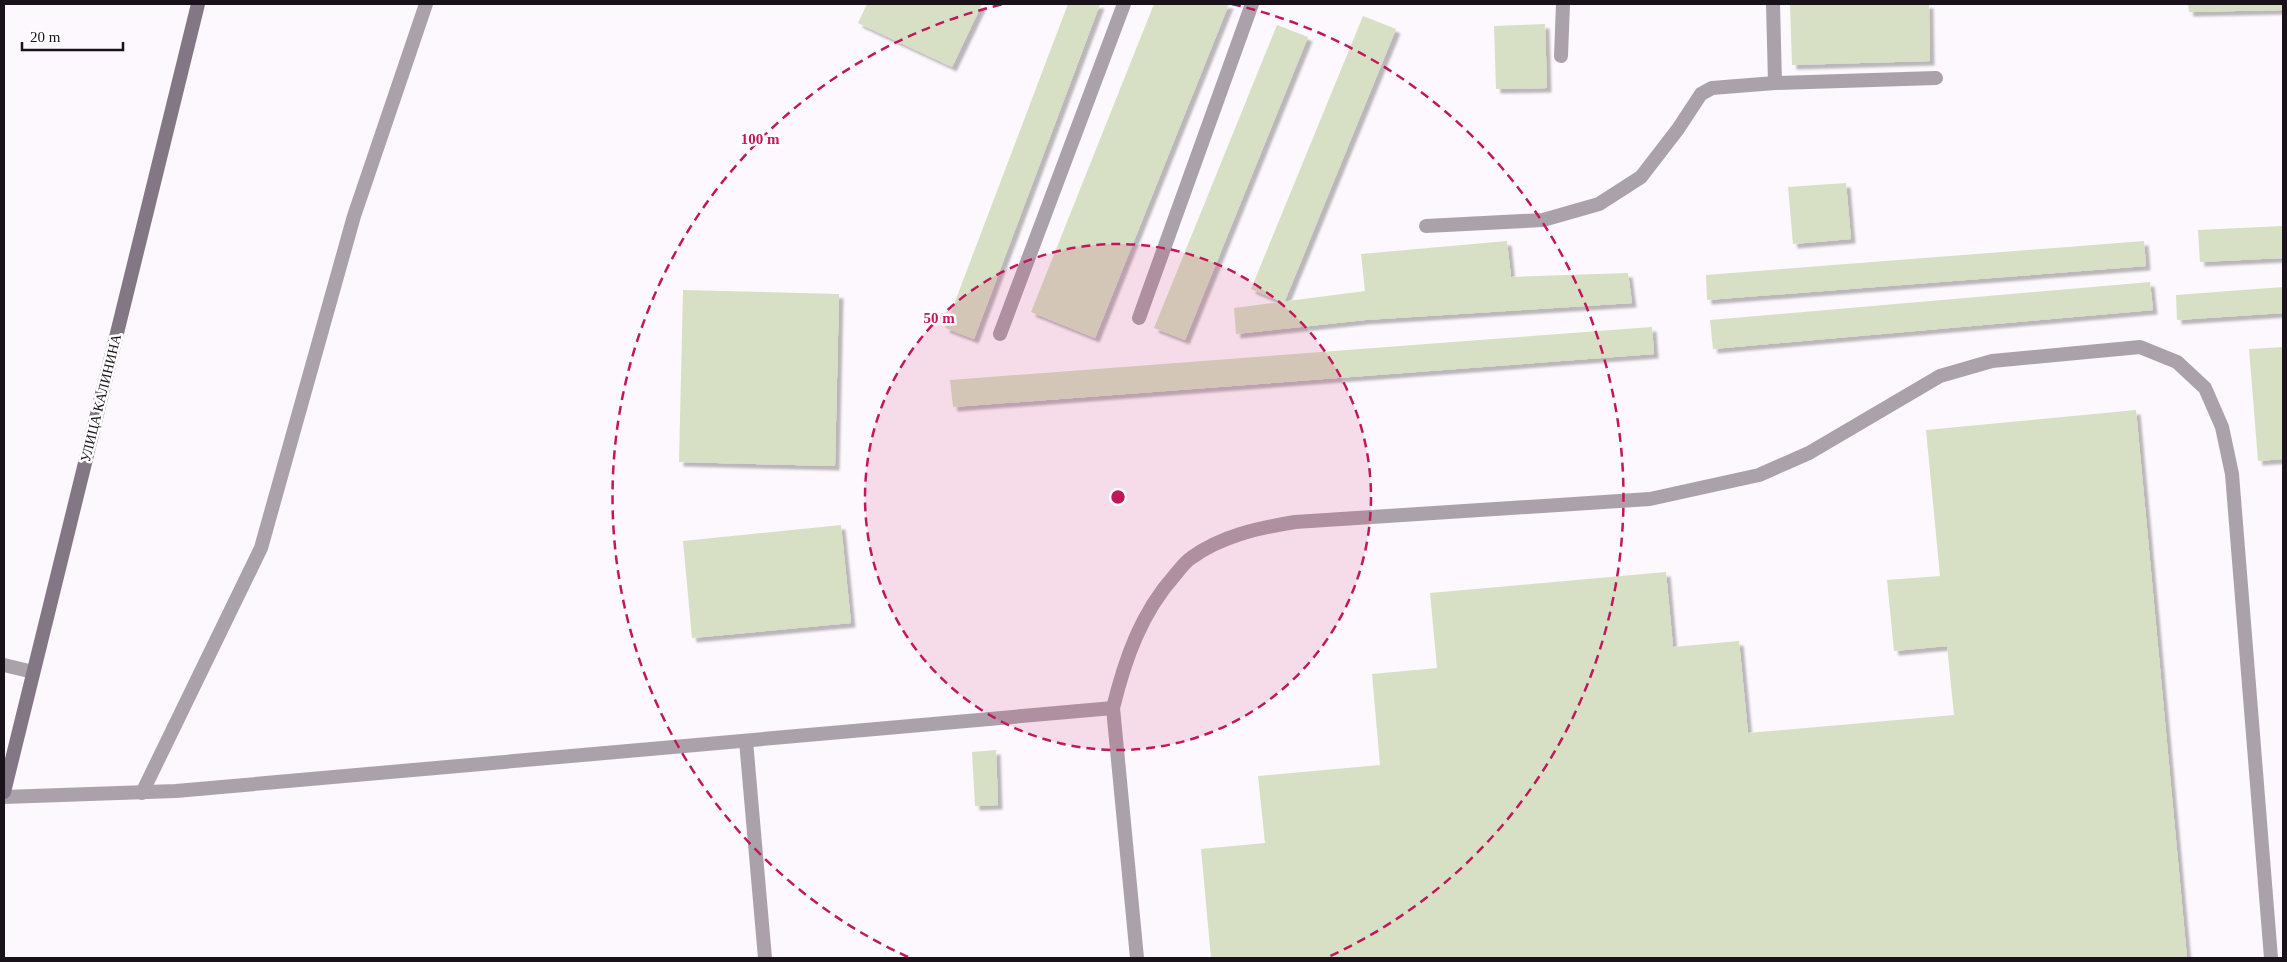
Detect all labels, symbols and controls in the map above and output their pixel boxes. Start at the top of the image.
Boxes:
scale bar [22,20,124,52]
text: 20 m [30,29,61,45]
text: 100 m [741,131,780,147]
text: 50 m [923,310,955,326]
street label: УЛИЦА КАЛИНИНА [78,332,124,463]
centre of rings [1109,488,1127,506]

